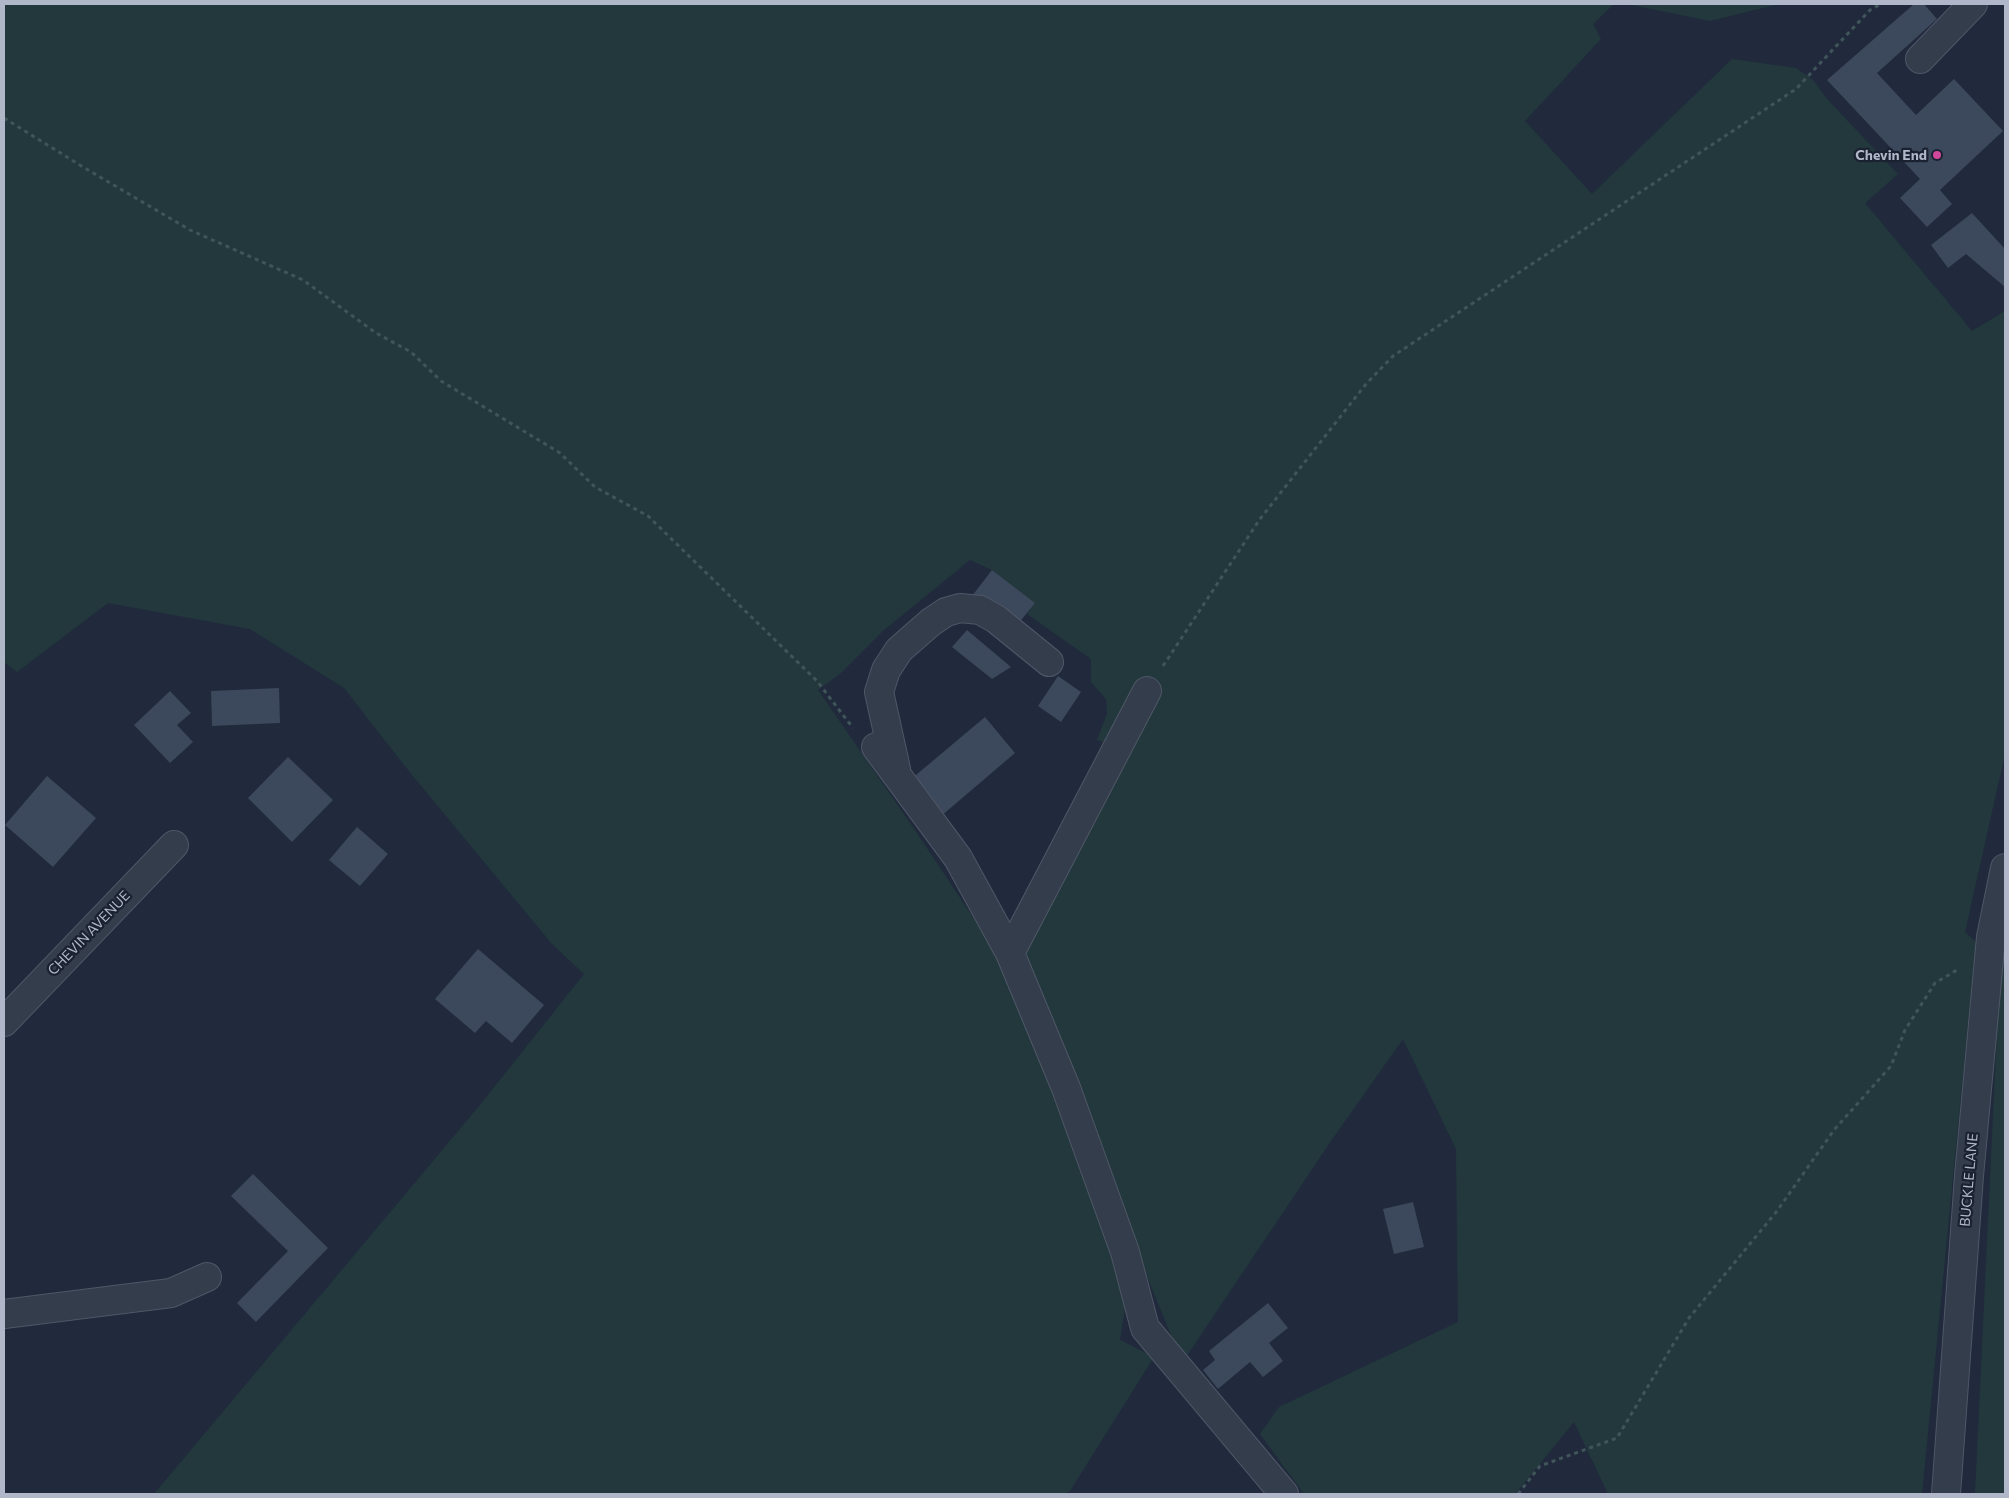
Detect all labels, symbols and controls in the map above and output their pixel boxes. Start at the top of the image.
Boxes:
place label: Chevin End [1855,147,1927,163]
marker: Chevin End [1931,149,1943,161]
street label: CHEVIN AVENUE [44,887,134,979]
street label: BUCKLE LANE [1957,1133,1981,1227]

